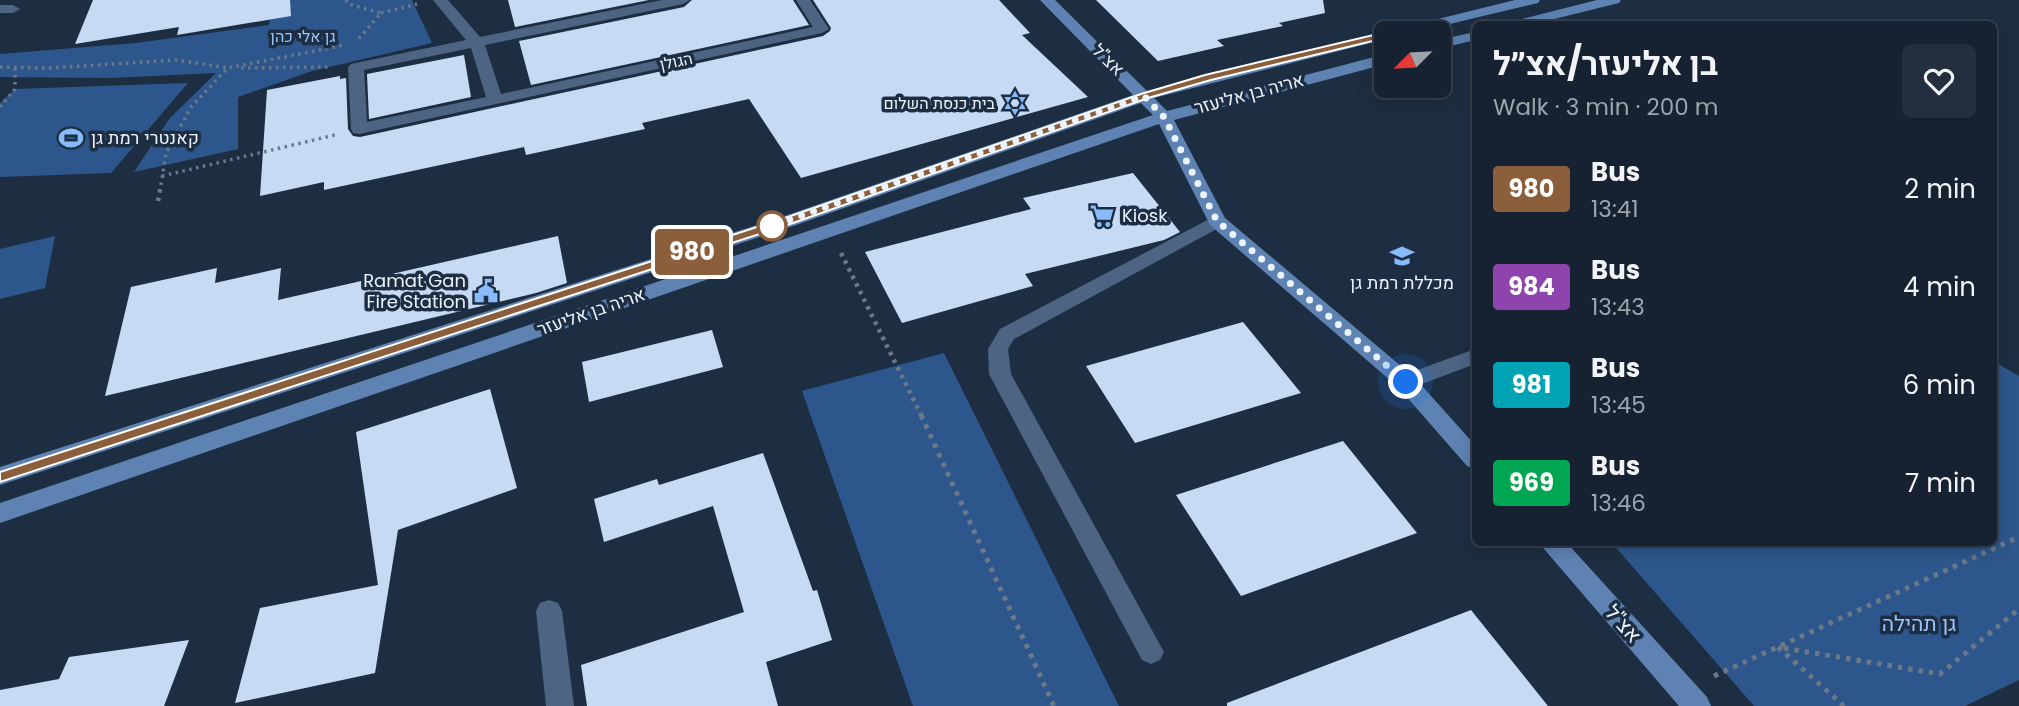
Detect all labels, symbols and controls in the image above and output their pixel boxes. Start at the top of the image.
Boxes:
north arrow [1374,21,1451,98]
map controls [1374,21,1451,98]
park label: גן אלי כהן [270,25,336,48]
street label: אצ"ל [1087,38,1130,81]
text: בן אליעזר/אצ״ל [1493,40,1718,87]
button: heart [1902,44,1976,118]
street label: הגולן [658,47,695,76]
street label: אריה בן אליעזר [1191,67,1306,120]
synagogue icon: בית כנסת השלום [1001,89,1029,117]
text: Walk · 3 min · 200 m [1493,91,1719,123]
place label: בית כנסת השלום [883,92,996,115]
sports icon: קאנטרי רמת גן [57,124,85,152]
place label: קאנטרי רמת גן [91,125,199,150]
text: Bus [1591,154,1640,190]
text: 2 min [1904,171,1976,207]
text: 980 [1509,172,1554,205]
text: 13:41 [1591,193,1639,225]
supermarket icon: Kiosk [1088,202,1116,230]
place label: Kiosk [1122,203,1168,228]
unlabelled marker [757,211,787,241]
line badge: 980 [652,229,732,275]
text: 980 [669,235,715,268]
school or university icon: מכללת רמת גן [1388,242,1416,270]
text: Bus [1591,252,1640,288]
place label: Ramat Gan Fire Station [363,268,466,314]
text: 4 min [1903,269,1976,305]
place label: מכללת רמת גן [1350,270,1454,295]
text: 984 [1508,270,1555,303]
public building icon: Ramat Gan Fire Station [472,277,500,305]
street label: אריה בן אליעזר [534,281,648,342]
text: 13:43 [1591,291,1645,323]
text: Bus [1591,350,1640,386]
your location [1388,364,1423,399]
text: 6 min [1903,367,1976,403]
text: 981 [1512,368,1551,401]
text: 13:45 [1591,389,1646,421]
text: Bus [1591,448,1640,484]
text: 7 min [1905,465,1976,501]
text: 969 [1509,466,1554,499]
text: 13:46 [1591,487,1646,519]
street label: אצ"ל [1599,598,1648,649]
park label: גן תהילה [1882,609,1956,638]

